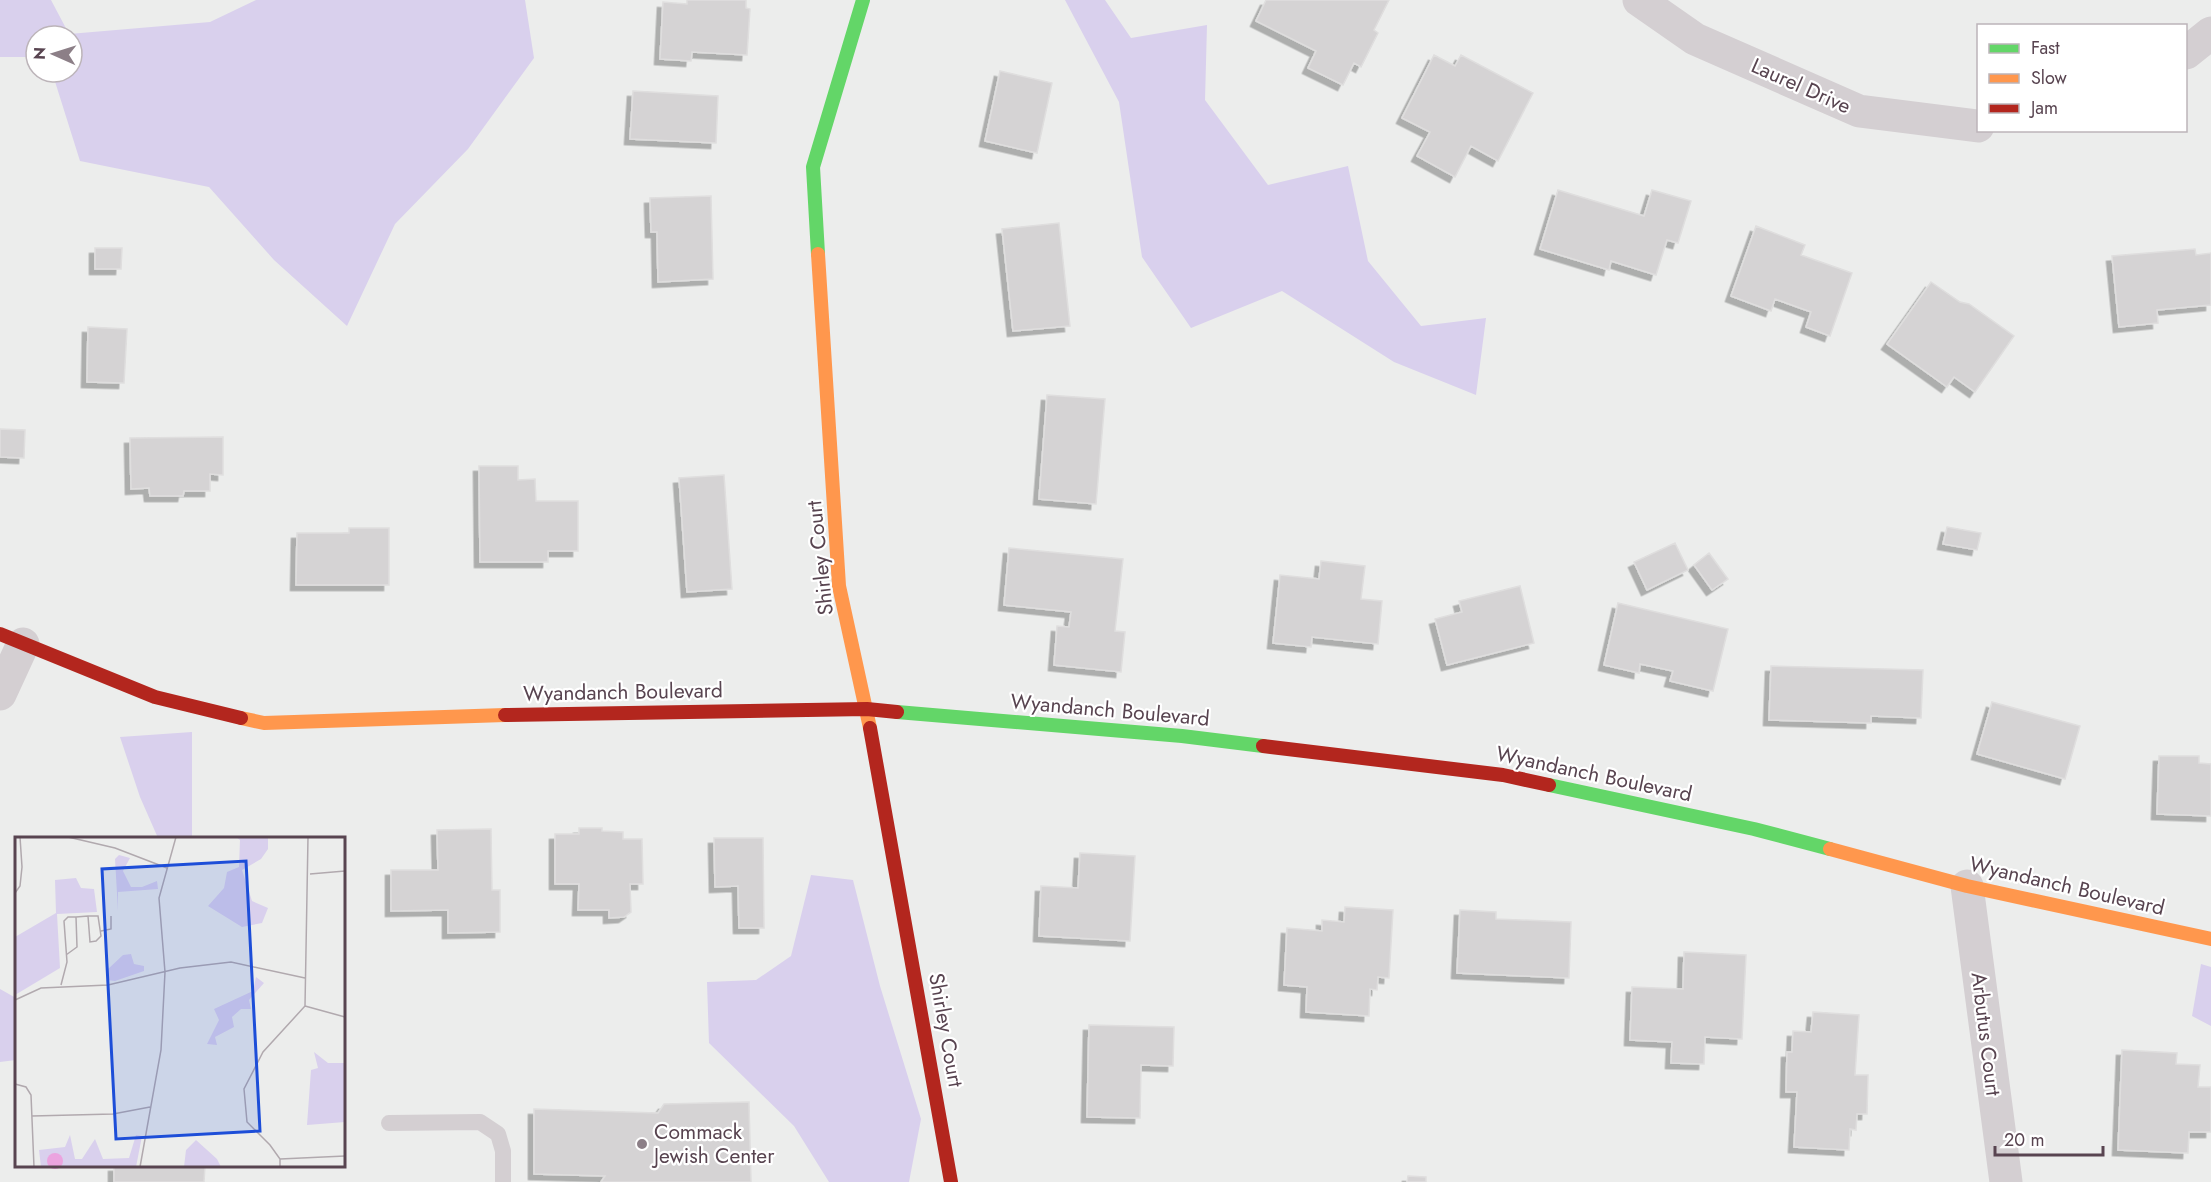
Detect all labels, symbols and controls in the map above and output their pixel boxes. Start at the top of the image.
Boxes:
north arrow [24,24,84,84]
legend [1977,24,2187,132]
text: Fast [2031,35,2060,61]
text: N [28,46,51,60]
street label: Laurel Drive [1746,51,1856,121]
text: Slow [2031,65,2068,91]
text: Jam [2029,95,2058,121]
street label: Shirley Court [799,499,841,617]
street label: Wyandanch Boulevard [523,675,723,709]
street label: Wyandanch Boulevard [1009,686,1211,734]
street label: Wyandanch Boulevard [1493,739,1695,809]
inset map [15,837,345,1167]
street label: Wyandanch Boulevard [1966,849,2168,923]
street label: Shirley Court [921,971,971,1089]
street label: Arbutus Court [1964,971,2008,1097]
place label: Commack Jewish Center [651,1117,775,1171]
scale bar [1995,1119,2103,1157]
text: 20 m [2004,1127,2044,1153]
marker: Commack Jewish Center [635,1137,649,1151]

